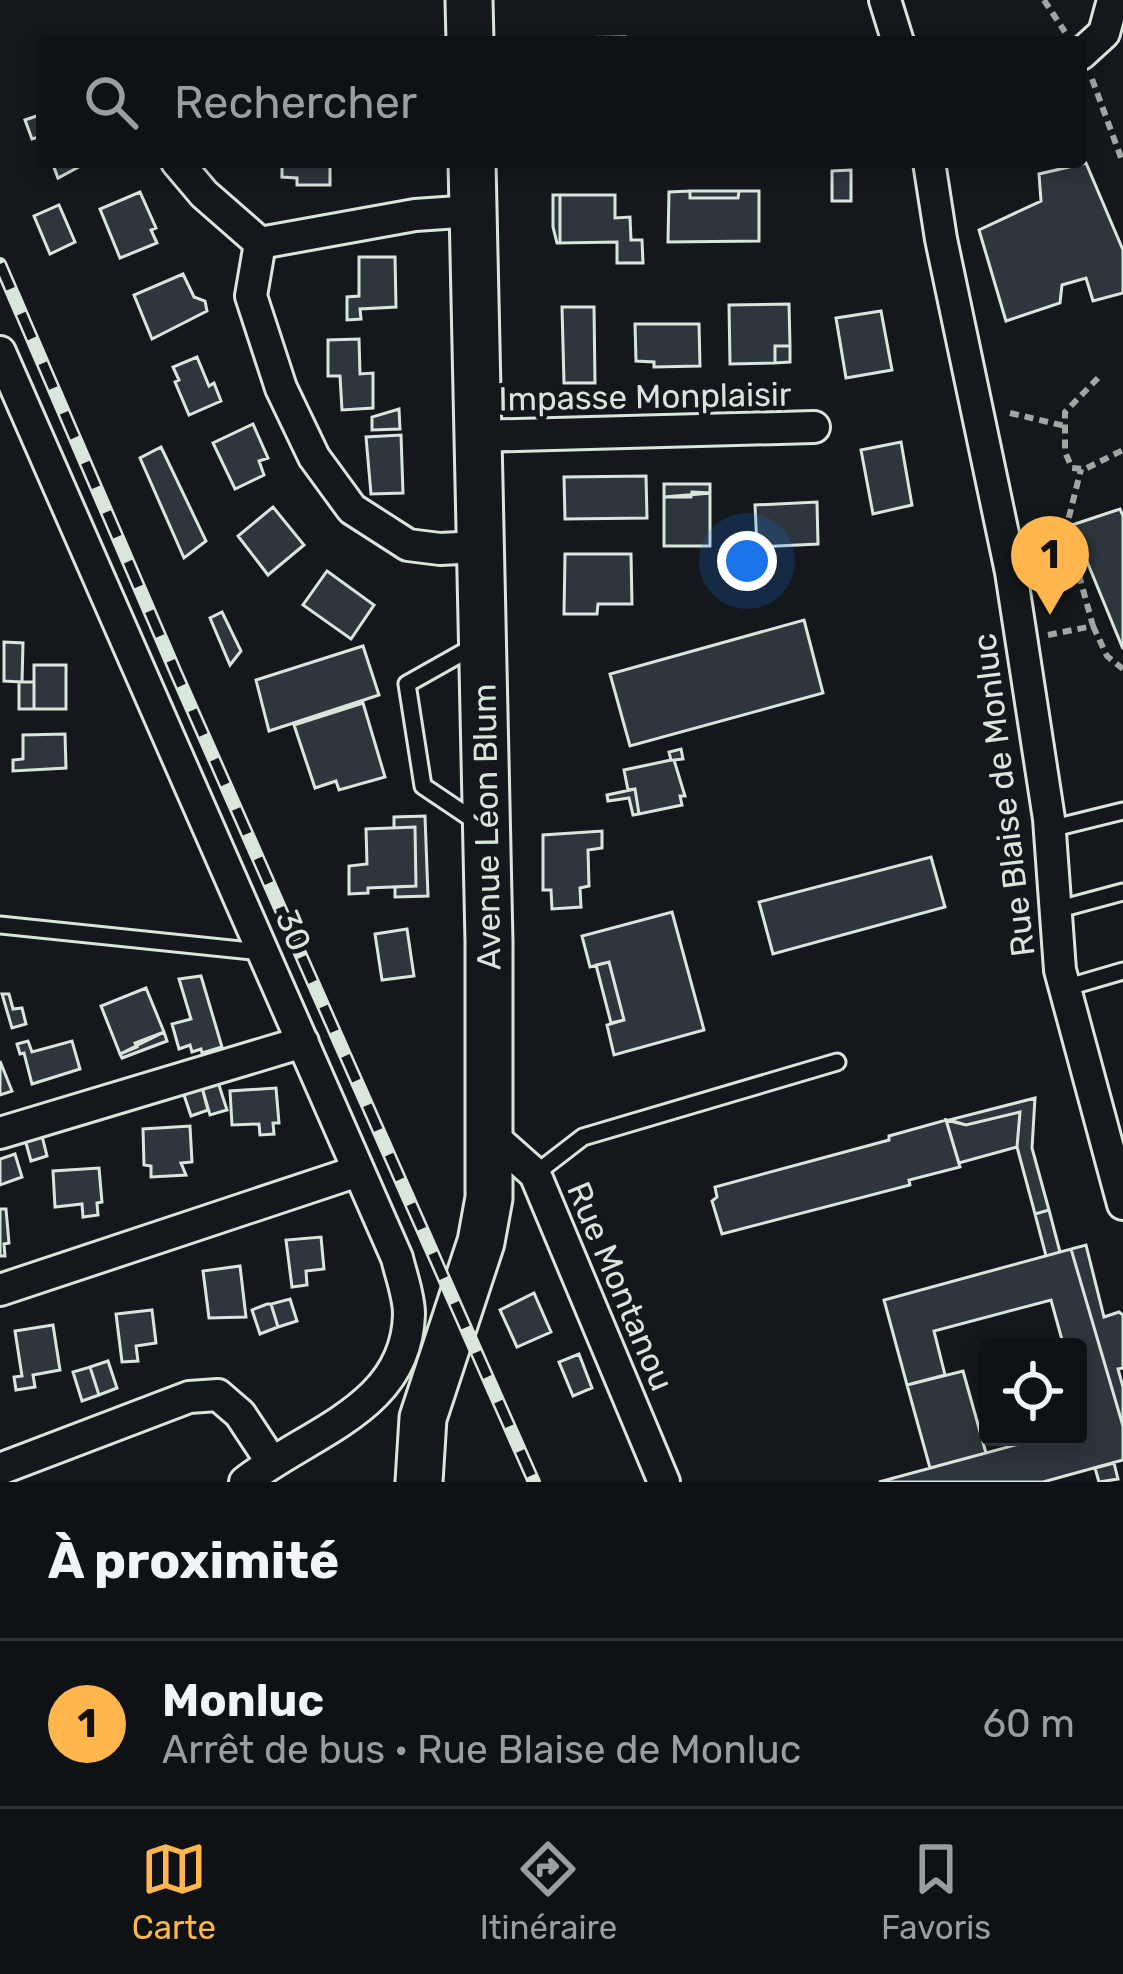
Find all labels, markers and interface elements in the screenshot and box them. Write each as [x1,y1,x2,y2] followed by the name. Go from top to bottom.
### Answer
[36,36,1087,168] search box
[78,69,144,135] icon: search
[174,76,417,129] text: Rechercher
[498,374,792,419] street label: Impasse Monplaisir
[1011,516,1089,615] pin: 1
[717,531,777,591] your location
[964,631,1043,959] street label: Rue Blaise de Monluc
[465,683,508,971] street label: Avenue Léon Blum
[268,904,319,957] street label: 30
[559,1176,682,1396] street label: Rue Montanou
[979,1338,1087,1446] map controls
[979,1338,1087,1446] button: locate
[48,1530,339,1591] text: À proximité
[162,1674,324,1727] text: Monluc
[77,1701,97,1747] text: 1
[982,1701,1075,1747] text: 60 m
[162,1727,801,1773] text: Arrêt de bus · Rue Blaise de Monluc
[132,1836,216,1947] tab: Carte
[480,1836,617,1947] tab: Itinéraire
[881,1836,991,1947] tab: Favoris

